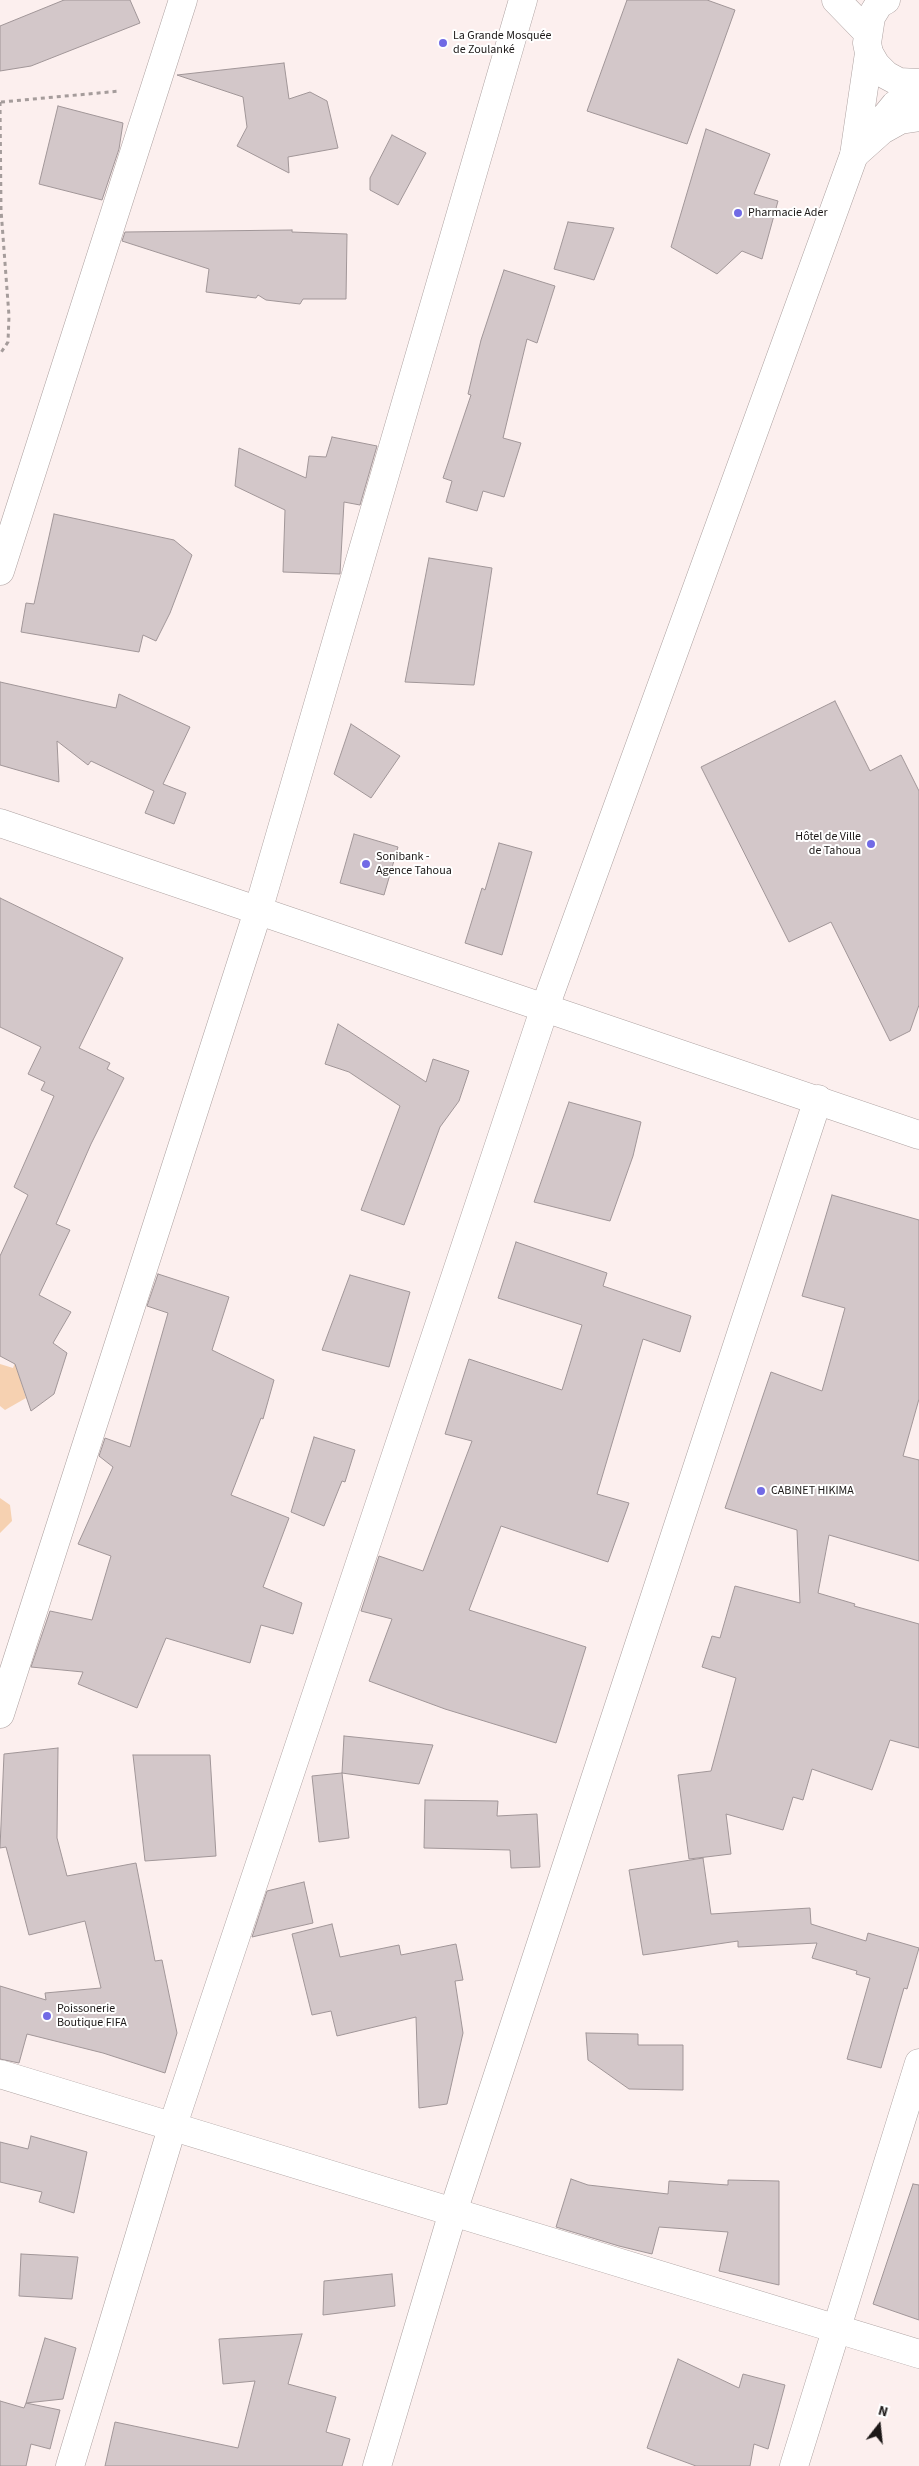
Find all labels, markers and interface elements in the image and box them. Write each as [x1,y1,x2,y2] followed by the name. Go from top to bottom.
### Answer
[453,29,552,57] place label: La Grande Mosquée de Zoulanké
[437,37,449,49] marker: La Grande Mosquée de Zoulanké
[748,206,828,220] place label: Pharmacie Ader
[732,207,744,219] marker: Pharmacie Ader
[795,830,861,858] place label: Hôtel de Ville de Tahoua
[865,838,877,850] marker: Hôtel de Ville de Tahoua
[376,850,452,878] place label: Sonibank - Agence Tahoua
[360,858,372,870] marker: Sonibank - Agence Tahoua
[771,1484,854,1498] place label: CABINET HIKIMA
[755,1485,767,1497] marker: CABINET HIKIMA
[57,2002,127,2030] place label: Poissonerie Boutique FIFA
[41,2010,53,2022] marker: Poissonerie Boutique FIFA
[854,2401,904,2451] north arrow
[876,2401,890,2422] text: N

